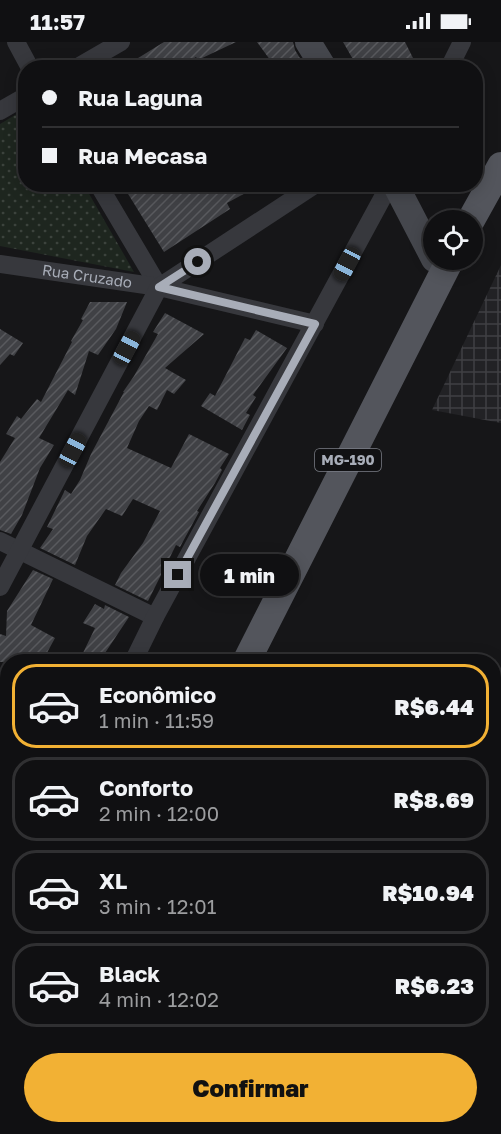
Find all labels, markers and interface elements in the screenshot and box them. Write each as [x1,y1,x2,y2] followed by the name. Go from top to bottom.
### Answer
[30,8,85,35] text: 11:57
[78,84,203,111] text: Rua Laguna
[78,142,207,169] text: Rua Mecasa
[423,210,483,270] map controls
[423,210,483,270] button: locate
[331,244,363,284] car
[184,248,211,275] route start
[41,260,133,291] street label: Rua Cruzado
[111,328,143,368] car
[57,430,89,470] car
[315,449,381,471] road number: MG-190
[199,554,298,596] callout: 1 min
[164,561,191,588] route end
[224,563,275,587] text: 1 min
[27,679,81,733] icon: car
[99,681,216,708] text: Econômico
[394,693,474,720] text: R$6.44
[99,708,214,732] text: 1 min · 11:59
[27,772,81,826] icon: car
[99,774,193,801] text: Conforto
[394,786,474,813] text: R$8.69
[99,801,219,825] text: 2 min · 12:00
[27,865,81,919] icon: car
[99,867,127,894] text: XL
[382,879,474,906] text: R$10.94
[99,894,216,918] text: 3 min · 12:01
[27,958,81,1012] icon: car
[99,960,160,987] text: Black
[395,972,474,999] text: R$6.23
[99,987,219,1011] text: 4 min · 12:02
[24,1053,477,1122] button: Confirmar

